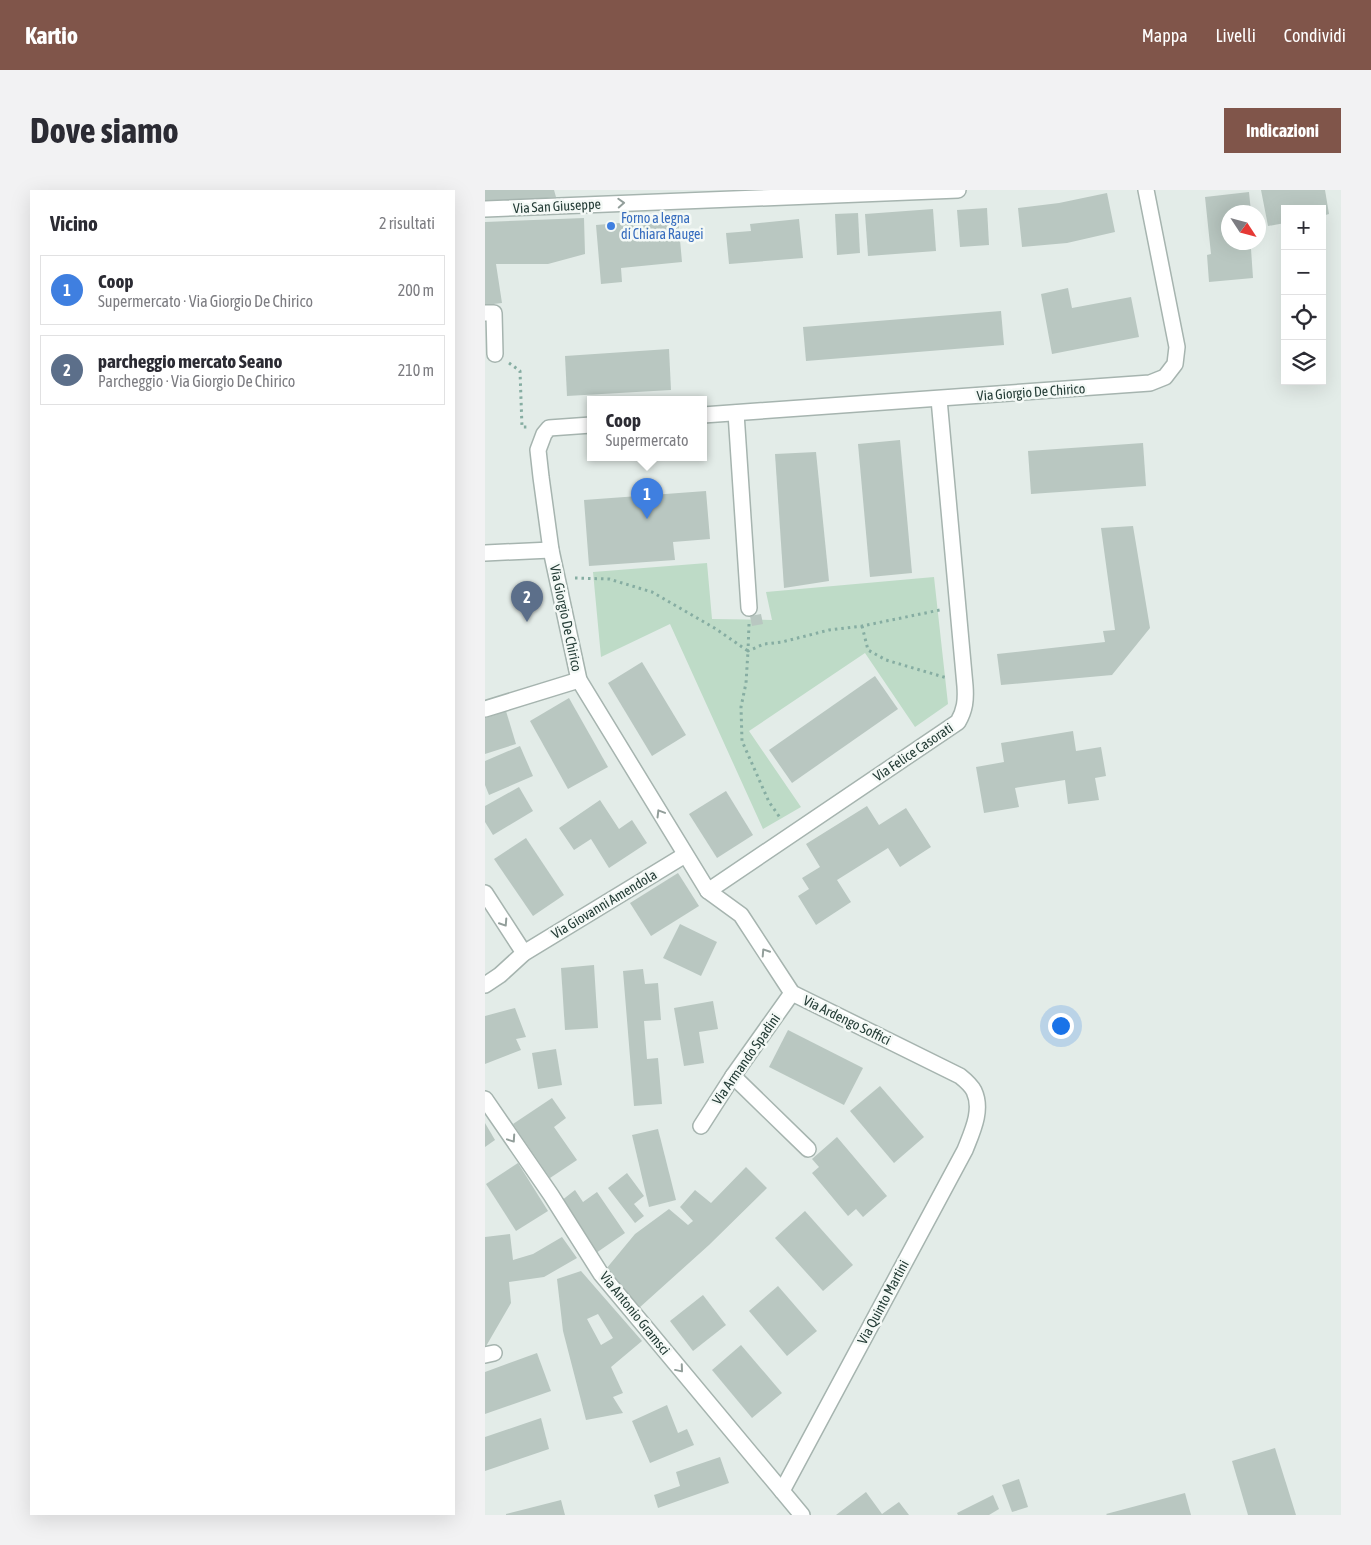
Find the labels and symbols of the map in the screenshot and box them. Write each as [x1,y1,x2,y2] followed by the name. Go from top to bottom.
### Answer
[513,196,601,216] street label: Via San Giuseppe
[617,198,625,209] one-way arrow
[1221,205,1266,250] north arrow
[621,210,703,242] place label: Forno a legna di Chiara Raugei
[605,220,617,232] marker: Forno a legna di Chiara Raugei
[976,380,1086,404] street label: Via Giorgio De Chirico
[631,478,663,519] pin: 1
[547,563,585,673] street label: Via Giorgio De Chirico
[511,581,543,622] pin: 2
[870,719,956,785] street label: Via Felice Casorati
[656,809,666,818] one-way arrow
[548,866,660,942] street label: Via Giovanni Amendola
[498,918,508,927] one-way arrow
[762,948,771,958] one-way arrow
[801,992,893,1048] street label: Via Ardengo Soffici
[709,1011,783,1107] street label: Via Armando Spadini
[1048,1013,1074,1039] your location
[506,1133,515,1143] one-way arrow
[854,1257,912,1347] street label: Via Quinto Martini
[597,1268,673,1358] street label: Via Antonio Gramsci
[675,1363,684,1372] one-way arrow

